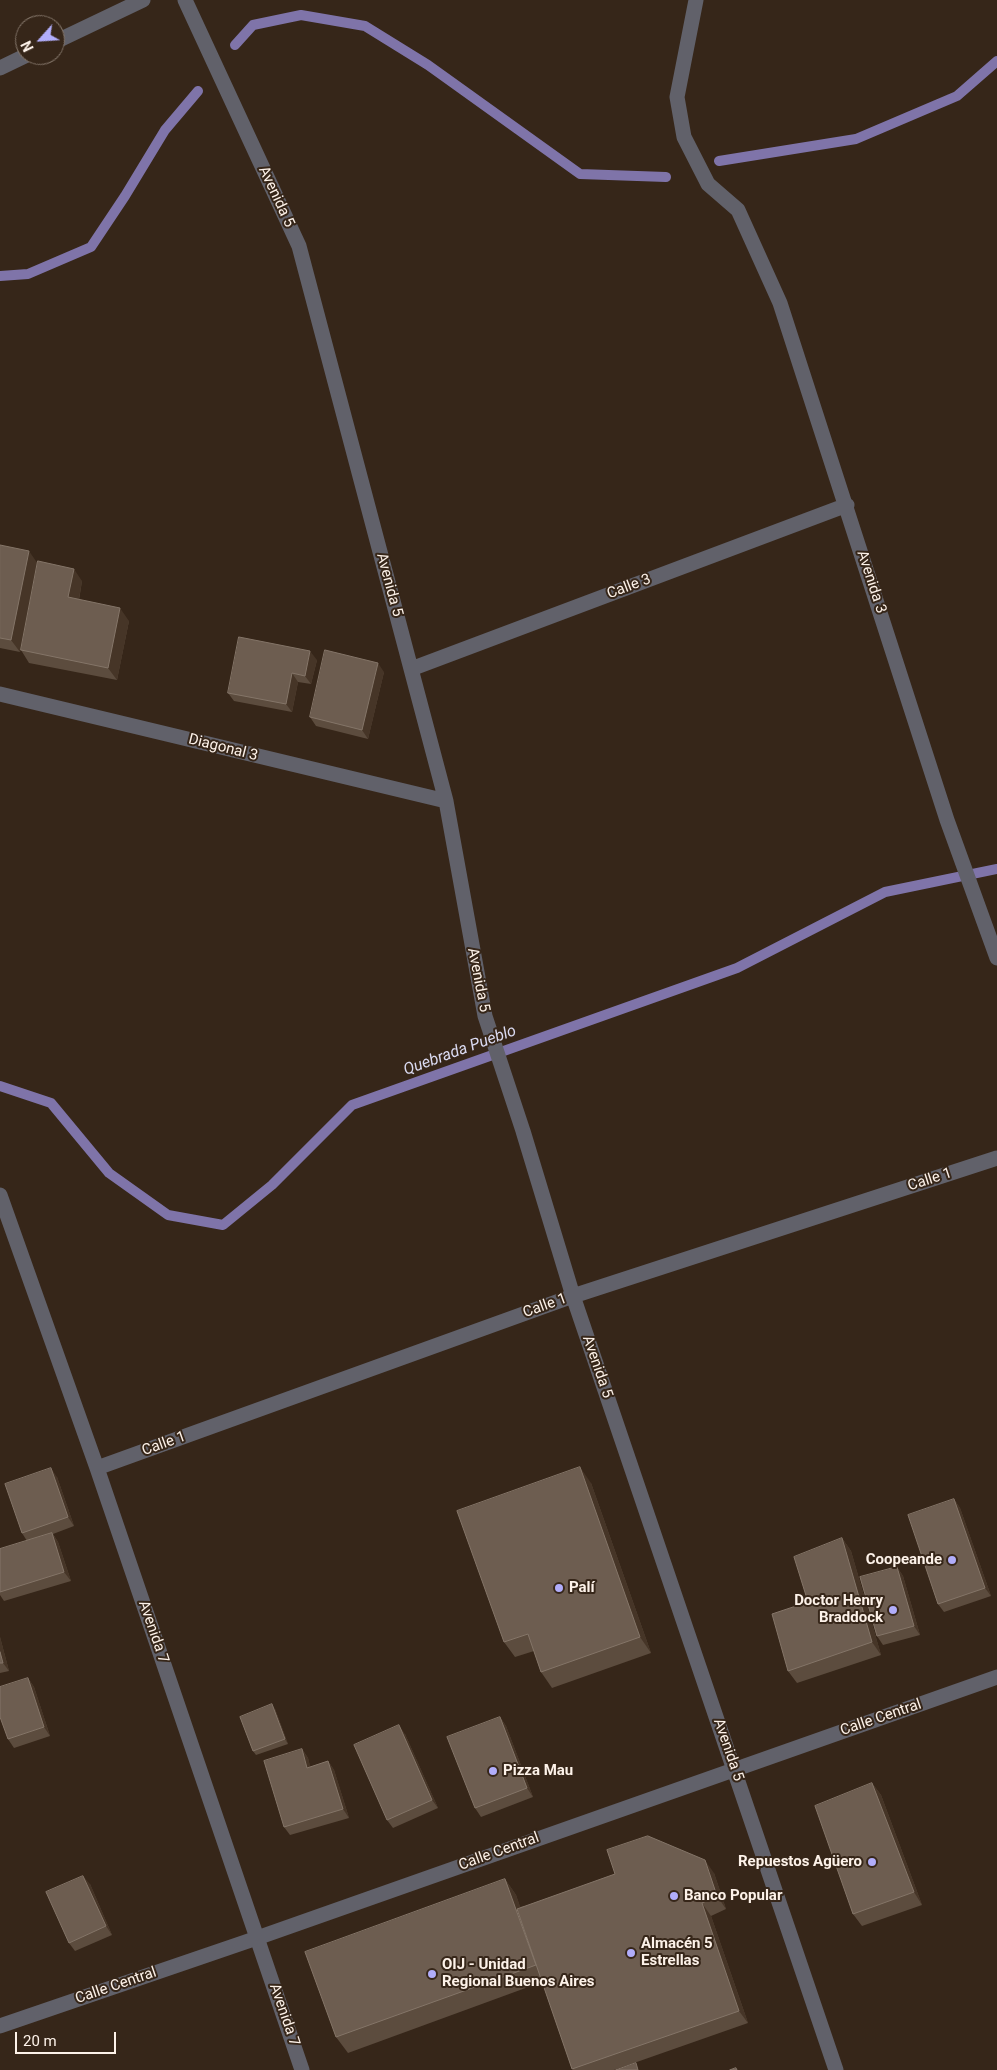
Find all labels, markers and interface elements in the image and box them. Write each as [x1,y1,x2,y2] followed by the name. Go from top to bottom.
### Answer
[15,15,65,65] north arrow
[18,38,37,54] text: N
[254,164,298,230] street label: Avenida 5
[852,548,890,616] street label: Avenida 3
[372,551,406,619] street label: Avenida 5
[605,570,653,604] street label: Calle 3
[186,731,260,765] street label: Diagonal 3
[463,946,493,1014] street label: Avenida 5
[401,1022,519,1080] water label: Quebrada Pueblo
[906,1164,954,1196] street label: Calle 1
[521,1290,569,1322] street label: Calle 1
[578,1333,616,1401] street label: Avenida 5
[140,1428,188,1460] street label: Calle 1
[866,1551,942,1569] place label: Coopeande
[946,1554,958,1566] marker: Coopeande
[569,1579,595,1597] place label: Palí
[553,1582,565,1594] marker: Palí
[794,1592,883,1627] place label: Doctor Henry Braddock
[134,1598,172,1666] street label: Avenida 7
[887,1604,899,1616] marker: Doctor Henry Braddock
[838,1696,924,1740] street label: Calle Central
[709,1716,747,1784] street label: Avenida 5
[503,1762,573,1780] place label: Pizza Mau
[487,1765,499,1777] marker: Pizza Mau
[456,1829,542,1875] street label: Calle Central
[738,1853,862,1871] place label: Repuestos Agüero
[866,1856,878,1868] marker: Repuestos Agüero
[684,1887,782,1905] place label: Banco Popular
[668,1890,680,1902] marker: Banco Popular
[641,1935,713,1970] place label: Almacén 5 Estrellas
[625,1947,637,1959] marker: Almacén 5 Estrellas
[442,1956,594,1991] place label: OIJ - Unidad Regional Buenos Aires
[73,1964,159,2008] street label: Calle Central
[426,1968,438,1980] marker: OIJ - Unidad Regional Buenos Aires
[265,1981,303,2049] street label: Avenida 7
[18,2022,119,2054] scale bar
[23,2032,57,2050] text: 20 m

